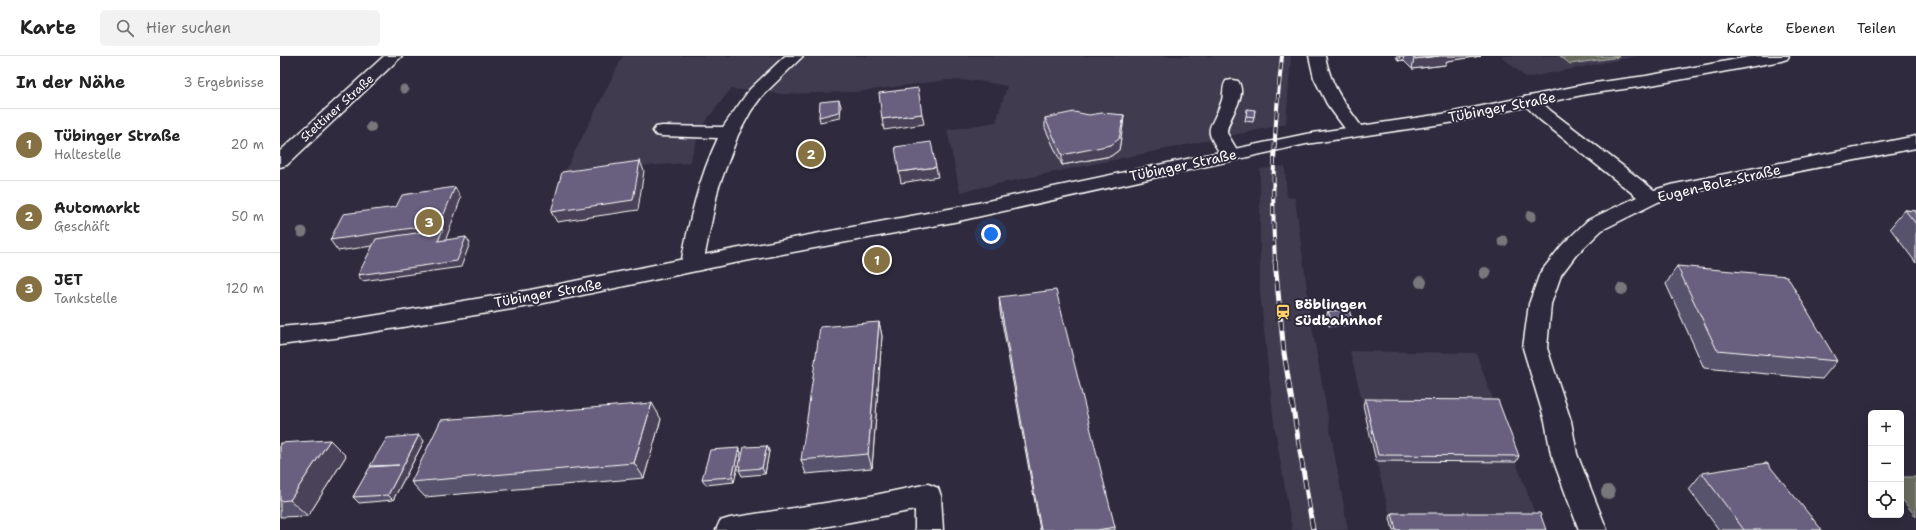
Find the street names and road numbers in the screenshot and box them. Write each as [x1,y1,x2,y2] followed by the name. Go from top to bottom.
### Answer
[297,71,377,145] street label: Stettiner Straße
[1447,88,1557,126] street label: Tübinger Straße
[1128,145,1238,185] street label: Tübinger Straße
[1656,160,1782,206] street label: Eugen-Bolz-Straße
[493,275,603,311] street label: Tübinger Straße

